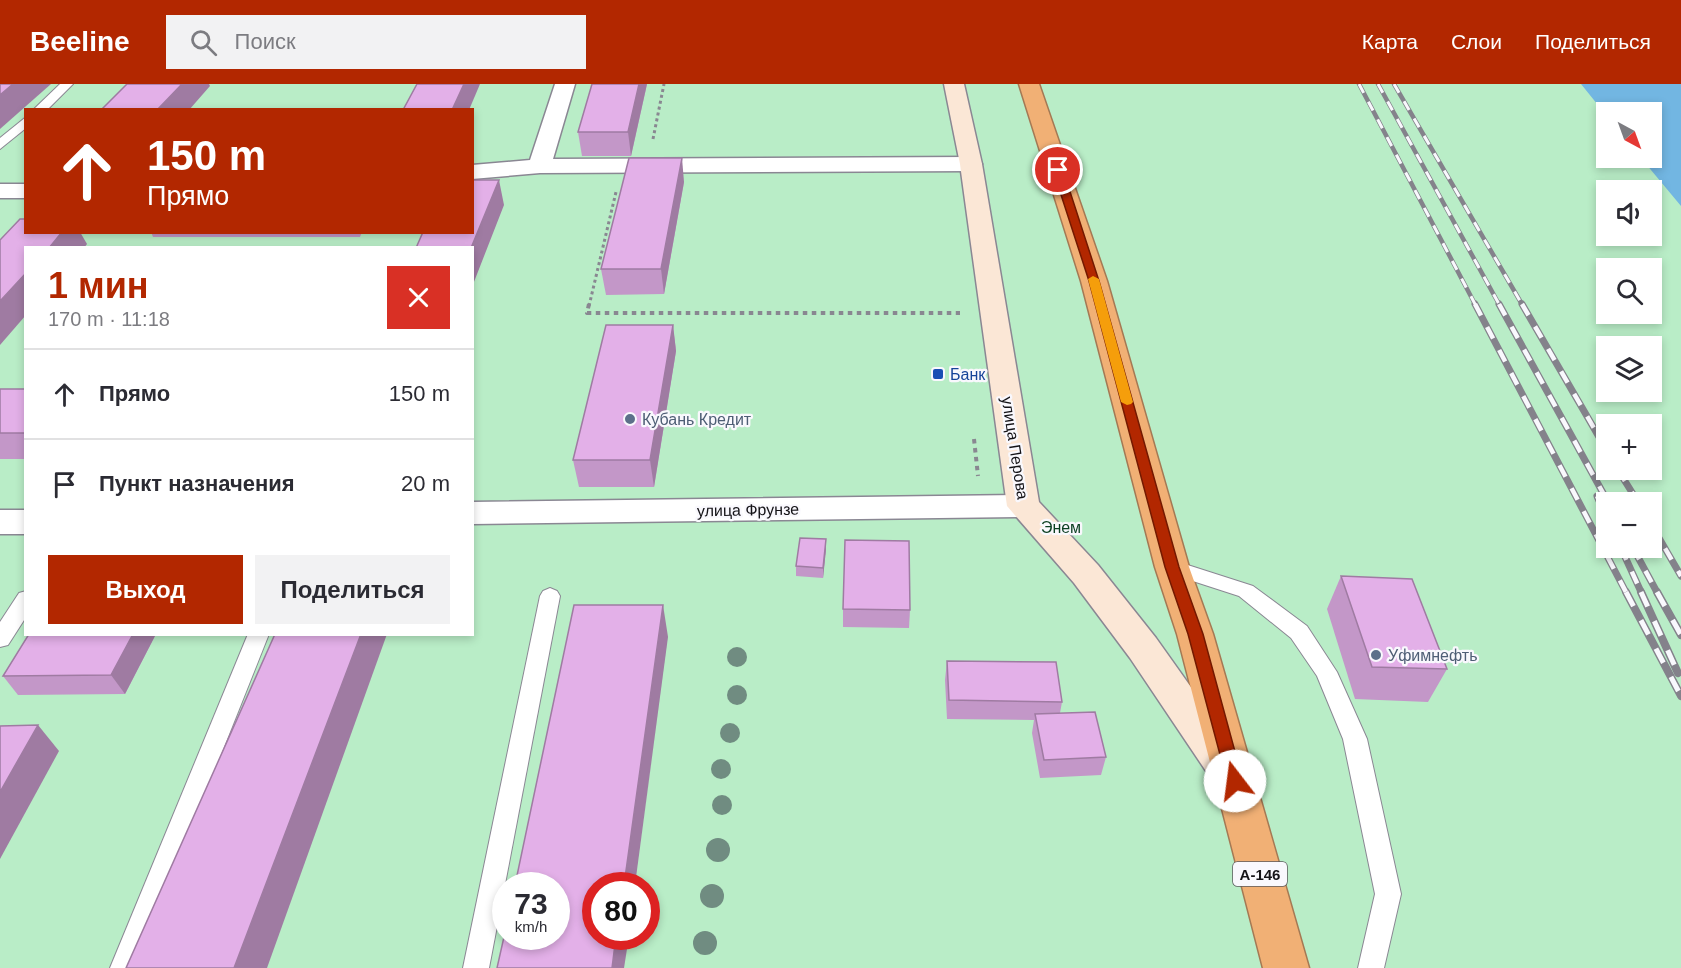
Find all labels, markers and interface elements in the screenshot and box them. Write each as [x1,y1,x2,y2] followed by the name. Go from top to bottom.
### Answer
[166,15,586,69] search box
[30,26,130,57] text: Beeline
[187,26,220,59] icon: search
[235,29,296,54] text: Поиск
[1362,30,1418,53] text: Карта
[1451,30,1502,53] text: Слои
[1535,30,1651,53] text: Поделиться
[1596,102,1662,168] north arrow
[1596,102,1662,558] map controls
[48,132,126,210] icon: ahead
[147,132,266,179] text: 150 m
[1032,144,1083,195] pin
[1041,153,1074,186] icon: arrive
[1596,180,1662,246] button: sound
[147,181,229,211] text: Прямо
[1596,258,1662,324] button: search
[48,265,149,306] text: 1 мин
[387,266,450,329] button: close
[48,308,170,330] text: 170 m · 11:18
[1596,336,1662,402] button: layers
[950,366,986,383] place label: Банк
[931,367,945,381] marker: Банк
[48,378,81,411] icon: ahead
[99,381,170,406] text: Прямо
[389,381,450,406] text: 150 m
[998,395,1032,501] street label: улица Перова
[642,411,752,428] place label: Кубань Кредит
[623,412,637,426] marker: Кубань Кредит
[1596,414,1662,480] button: +
[48,468,81,501] icon: arrive
[99,471,295,496] text: Пункт назначения
[401,471,450,496] text: 20 m
[1596,492,1662,558] button: −
[697,501,799,519] street label: улица Фрунзе
[1041,519,1081,536] park label: Энем
[48,555,243,624] button: Выход
[255,555,450,624] button: Поделиться
[1388,647,1477,664] place label: Уфимнефть
[1369,648,1383,662] marker: Уфимнефть
[1203,749,1267,813] position arrow
[1233,862,1287,886] road number: А-146
[582,872,660,950] speed limit sign: 80
[514,887,548,920] text: 73
[515,918,547,935] text: km/h

